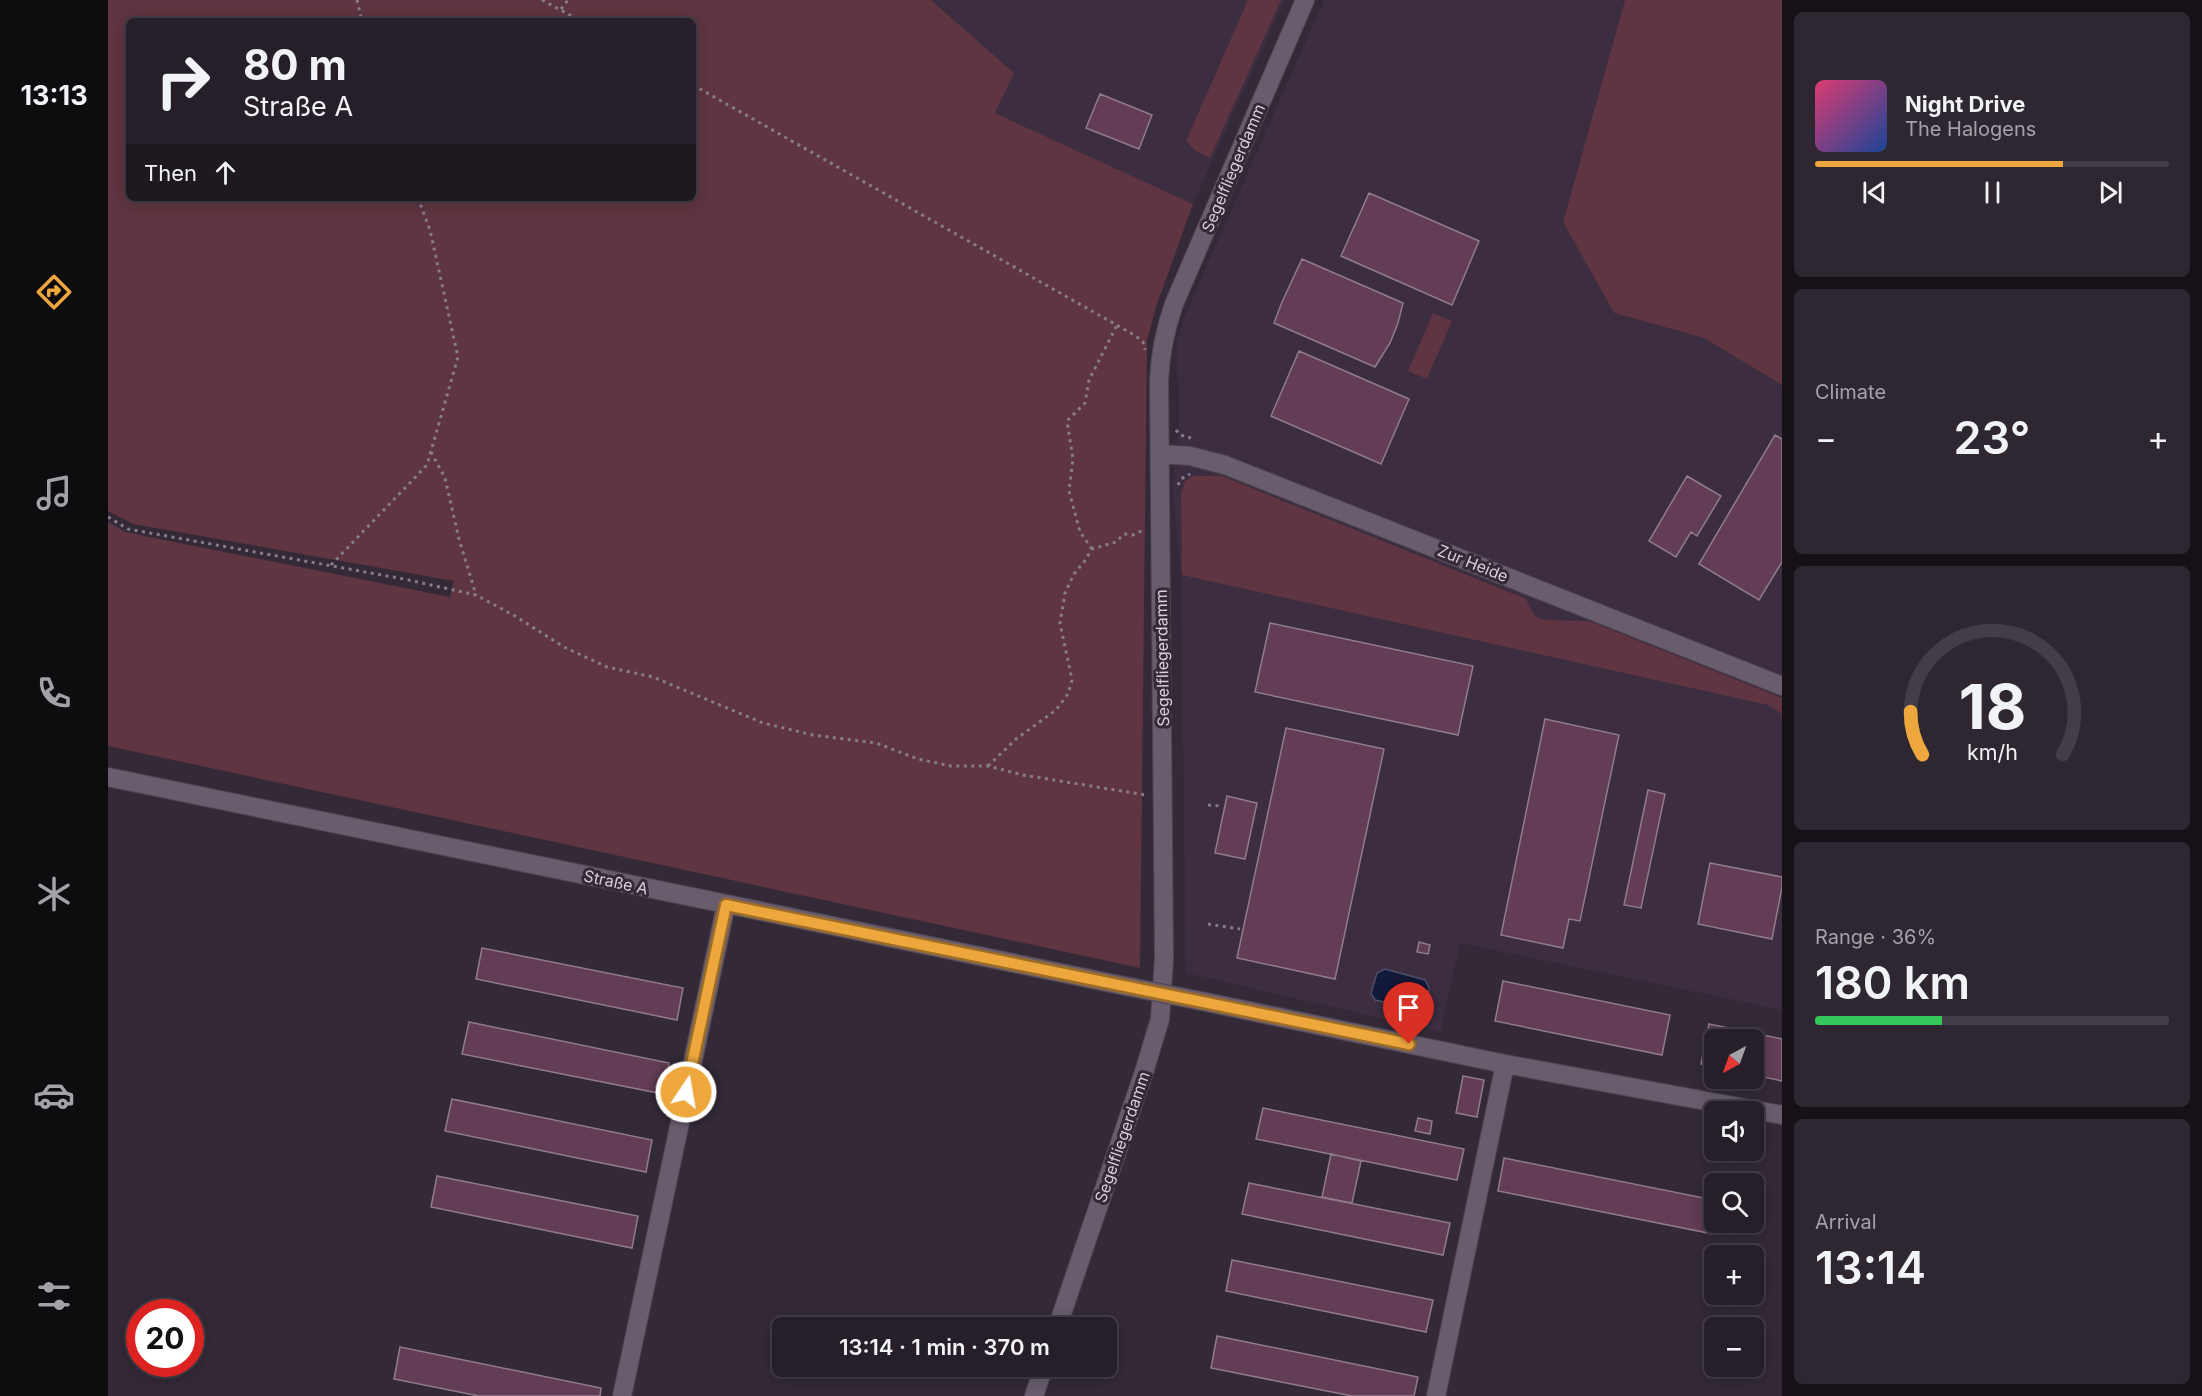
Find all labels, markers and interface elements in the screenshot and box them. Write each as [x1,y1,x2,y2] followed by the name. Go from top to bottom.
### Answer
[243,39,347,90] text: 80 m
[144,42,222,120] icon: right
[20,79,88,112] text: 13:13
[243,90,353,123] text: Straße A
[1905,91,2025,117] text: Night Drive
[1197,101,1269,235] street label: Segelfliegerdamm
[1905,117,2036,141] text: The Halogens
[209,156,242,189] icon: ahead
[144,160,197,186] text: Then
[1858,176,1891,209] icon: previous
[1976,176,2009,209] icon: pause
[2094,176,2127,209] icon: next
[33,271,75,313] icon: directions
[1815,380,1886,404] text: Climate
[1954,410,2030,465] text: 23°
[1815,418,1837,458] text: −
[2147,418,2169,458] text: +
[33,472,75,514] icon: music
[1435,540,1511,586] street label: Zur Heide
[1151,589,1173,727] street label: Segelfliegerdamm
[1958,669,2026,744] text: 18
[33,672,75,714] icon: phone
[1967,739,2017,765] text: km/h
[582,865,650,899] street label: Straße A
[33,873,75,915] icon: climate
[1815,925,1936,949] text: Range · 36%
[1815,955,1970,1010] text: 180 km
[1383,982,1434,1044] pin
[1392,991,1425,1024] icon: arrive
[1704,1029,1764,1089] north arrow
[1704,1029,1764,1377] map controls
[654,1060,718,1124] position arrow
[1090,1069,1154,1205] street label: Segelfliegerdamm
[33,1074,75,1116] icon: car
[1704,1101,1764,1161] button: sound
[1704,1173,1764,1233] button: search
[1815,1210,1877,1234] text: Arrival
[1815,1240,1926,1295] text: 13:14
[1704,1245,1764,1305] button: +
[33,1275,75,1317] icon: filters
[126,1299,204,1377] speed limit sign: 20
[1704,1317,1764,1377] button: −
[839,1334,1050,1360] text: 13:14 · 1 min · 370 m

